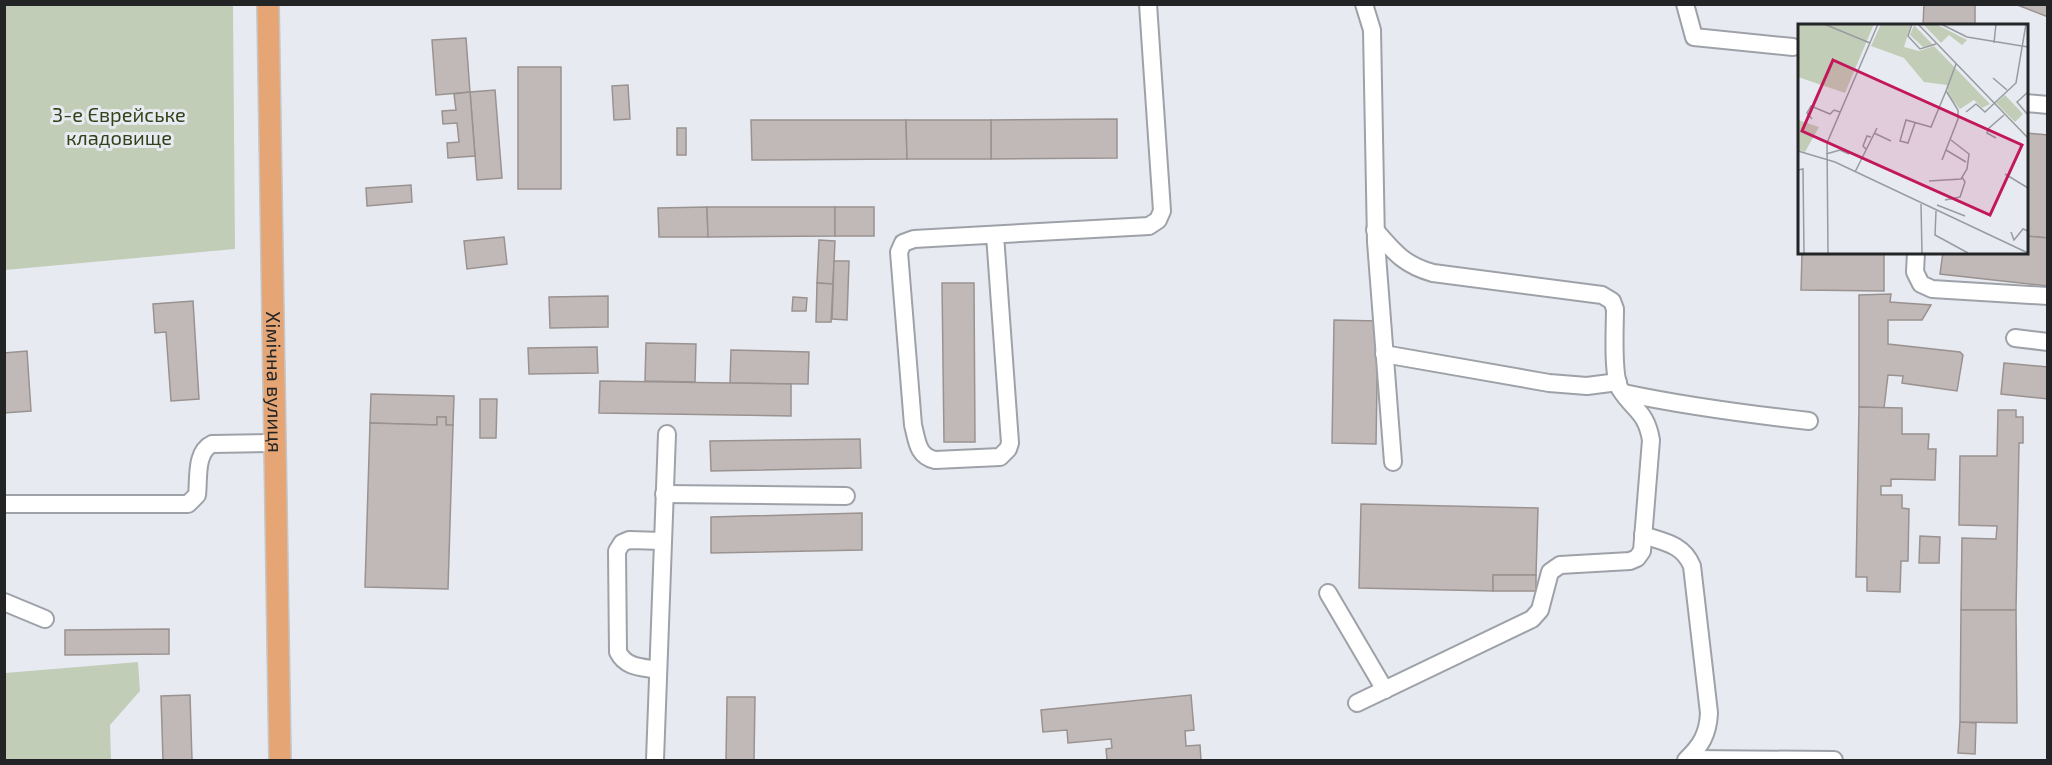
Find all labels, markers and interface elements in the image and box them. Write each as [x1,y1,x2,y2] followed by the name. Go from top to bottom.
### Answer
[1798,24,2028,254] inset map
[52,102,186,149] park label: 3-е Єврейське кладовище
[262,311,288,453] street label: Хімічна вулиця

